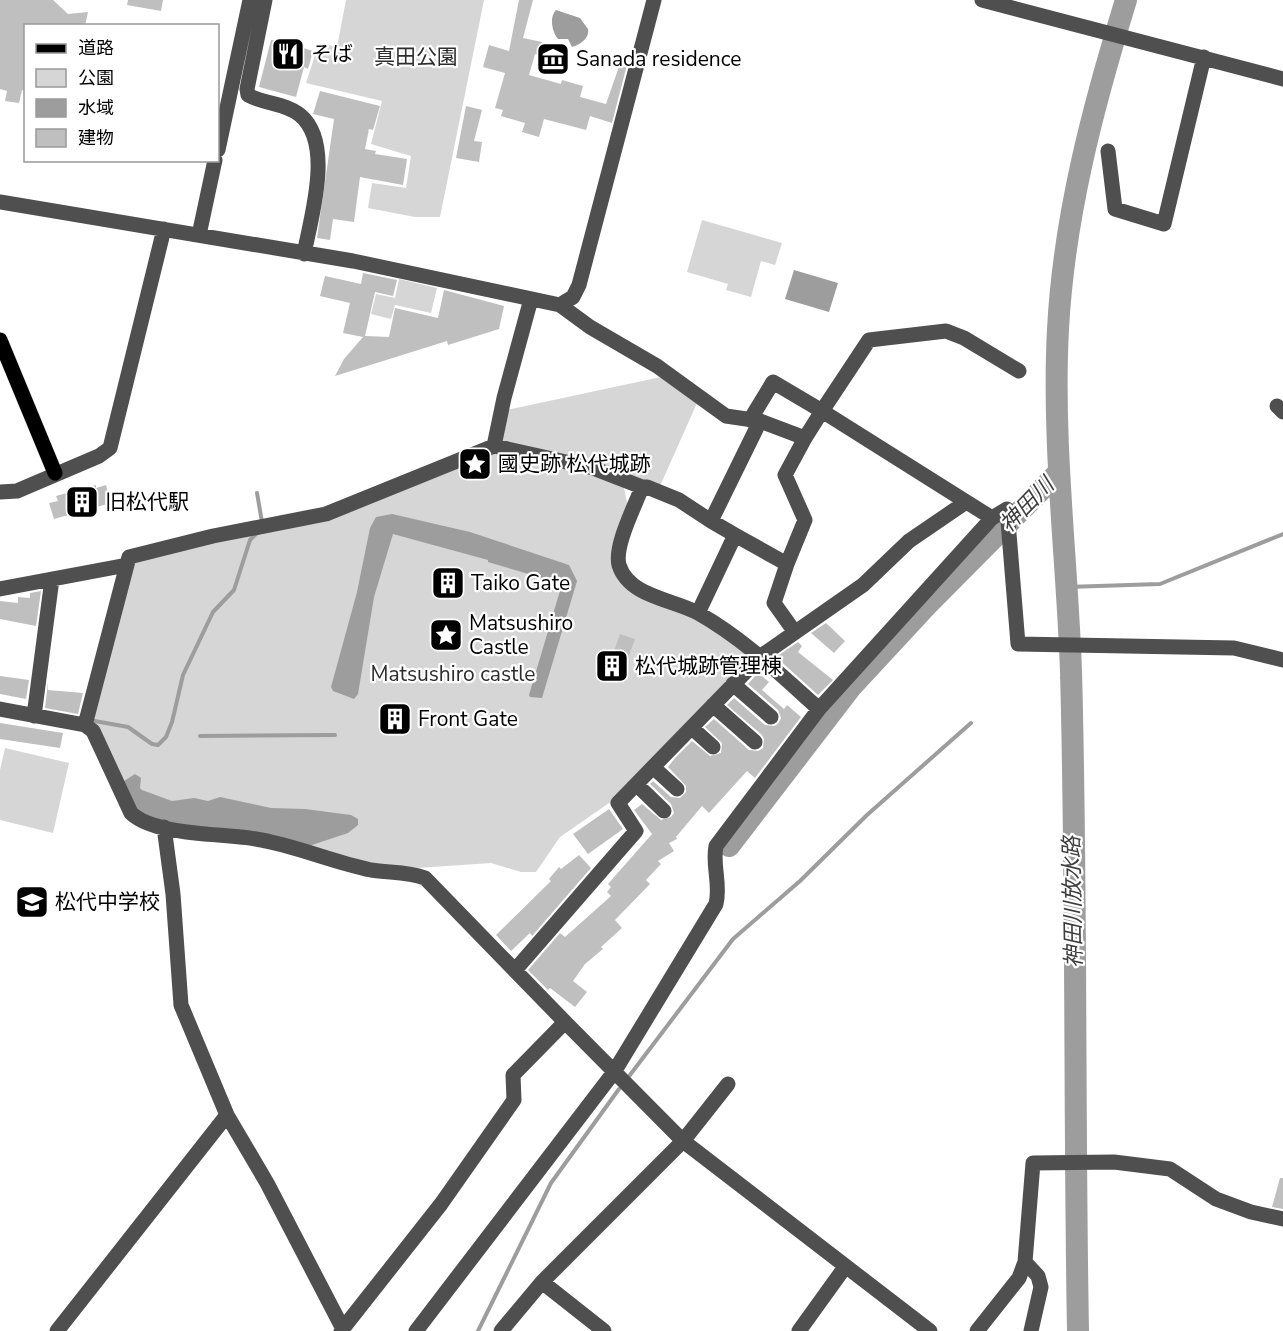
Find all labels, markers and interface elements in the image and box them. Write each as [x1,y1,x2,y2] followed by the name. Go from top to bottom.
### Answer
[24,24,219,162] legend
[78,36,114,60] text: 道路
[270,36,306,72] restaurant icon: そば
[311,40,353,68] place label: そば
[535,41,571,77] museum icon: Sanada residence
[374,43,458,71] park label: 真田公園
[576,45,741,73] place label: Sanada residence
[78,66,114,90] text: 公園
[78,96,114,120] text: 水域
[78,126,114,150] text: 建物
[457,446,493,482] place icon: 國史跡 松代城跡
[498,450,650,478] place label: 國史跡 松代城跡
[993,469,1062,539] water label: 神田川
[64,484,100,520] building icon: 旧松代駅
[105,488,189,516] place label: 旧松代駅
[430,565,466,601] building icon: Taiko Gate
[471,569,570,597] place label: Taiko Gate
[469,609,573,661] place label: Matsushiro Castle
[428,617,464,653] place icon: Matsushiro Castle
[594,648,630,684] building icon: 松代城跡管理棟
[635,652,782,680] place label: 松代城跡管理棟
[370,660,536,688] park label: Matsushiro castle
[377,701,413,737] building icon: Front Gate
[418,705,518,733] place label: Front Gate
[1057,834,1089,968] water label: 神田川放水路
[14,884,50,920] school or university icon: 松代中学校
[55,888,160,916] place label: 松代中学校

